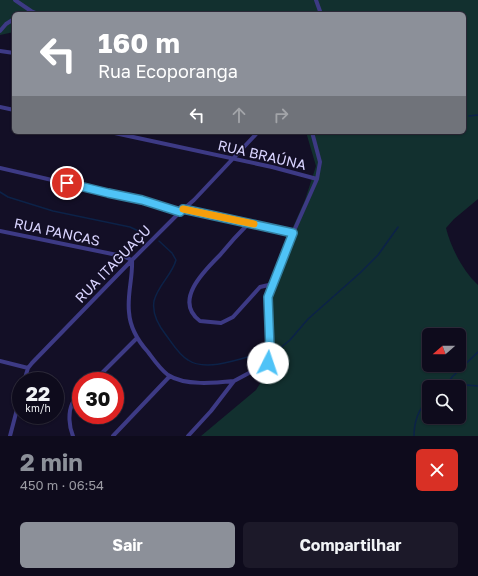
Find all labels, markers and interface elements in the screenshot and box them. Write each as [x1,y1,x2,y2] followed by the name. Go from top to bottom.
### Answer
[98,26,180,59] text: 160 m
[32,28,84,80] icon: left
[98,60,238,82] text: Rua Ecoporanga
[186,104,208,126] icon: left
[228,104,250,126] icon: ahead
[270,104,292,126] icon: right
[216,136,309,173] street label: RUA BRAÚNA
[50,166,84,200] pin
[56,172,78,194] icon: arrive
[13,214,102,249] street label: RUA PANCAS
[71,221,154,306] street label: RUA ITAGUAÇU
[422,328,466,372] north arrow
[422,328,466,424] map controls
[247,342,289,384] position arrow
[72,372,124,424] speed limit sign: 30
[422,380,466,424] button: search
[26,381,50,405] text: 22
[25,402,51,414] text: km/h
[20,447,83,476] text: 2 min
[416,449,458,491] button: close
[20,477,104,493] text: 450 m · 06:54
[20,522,235,568] button: Sair
[243,522,458,568] button: Compartilhar

